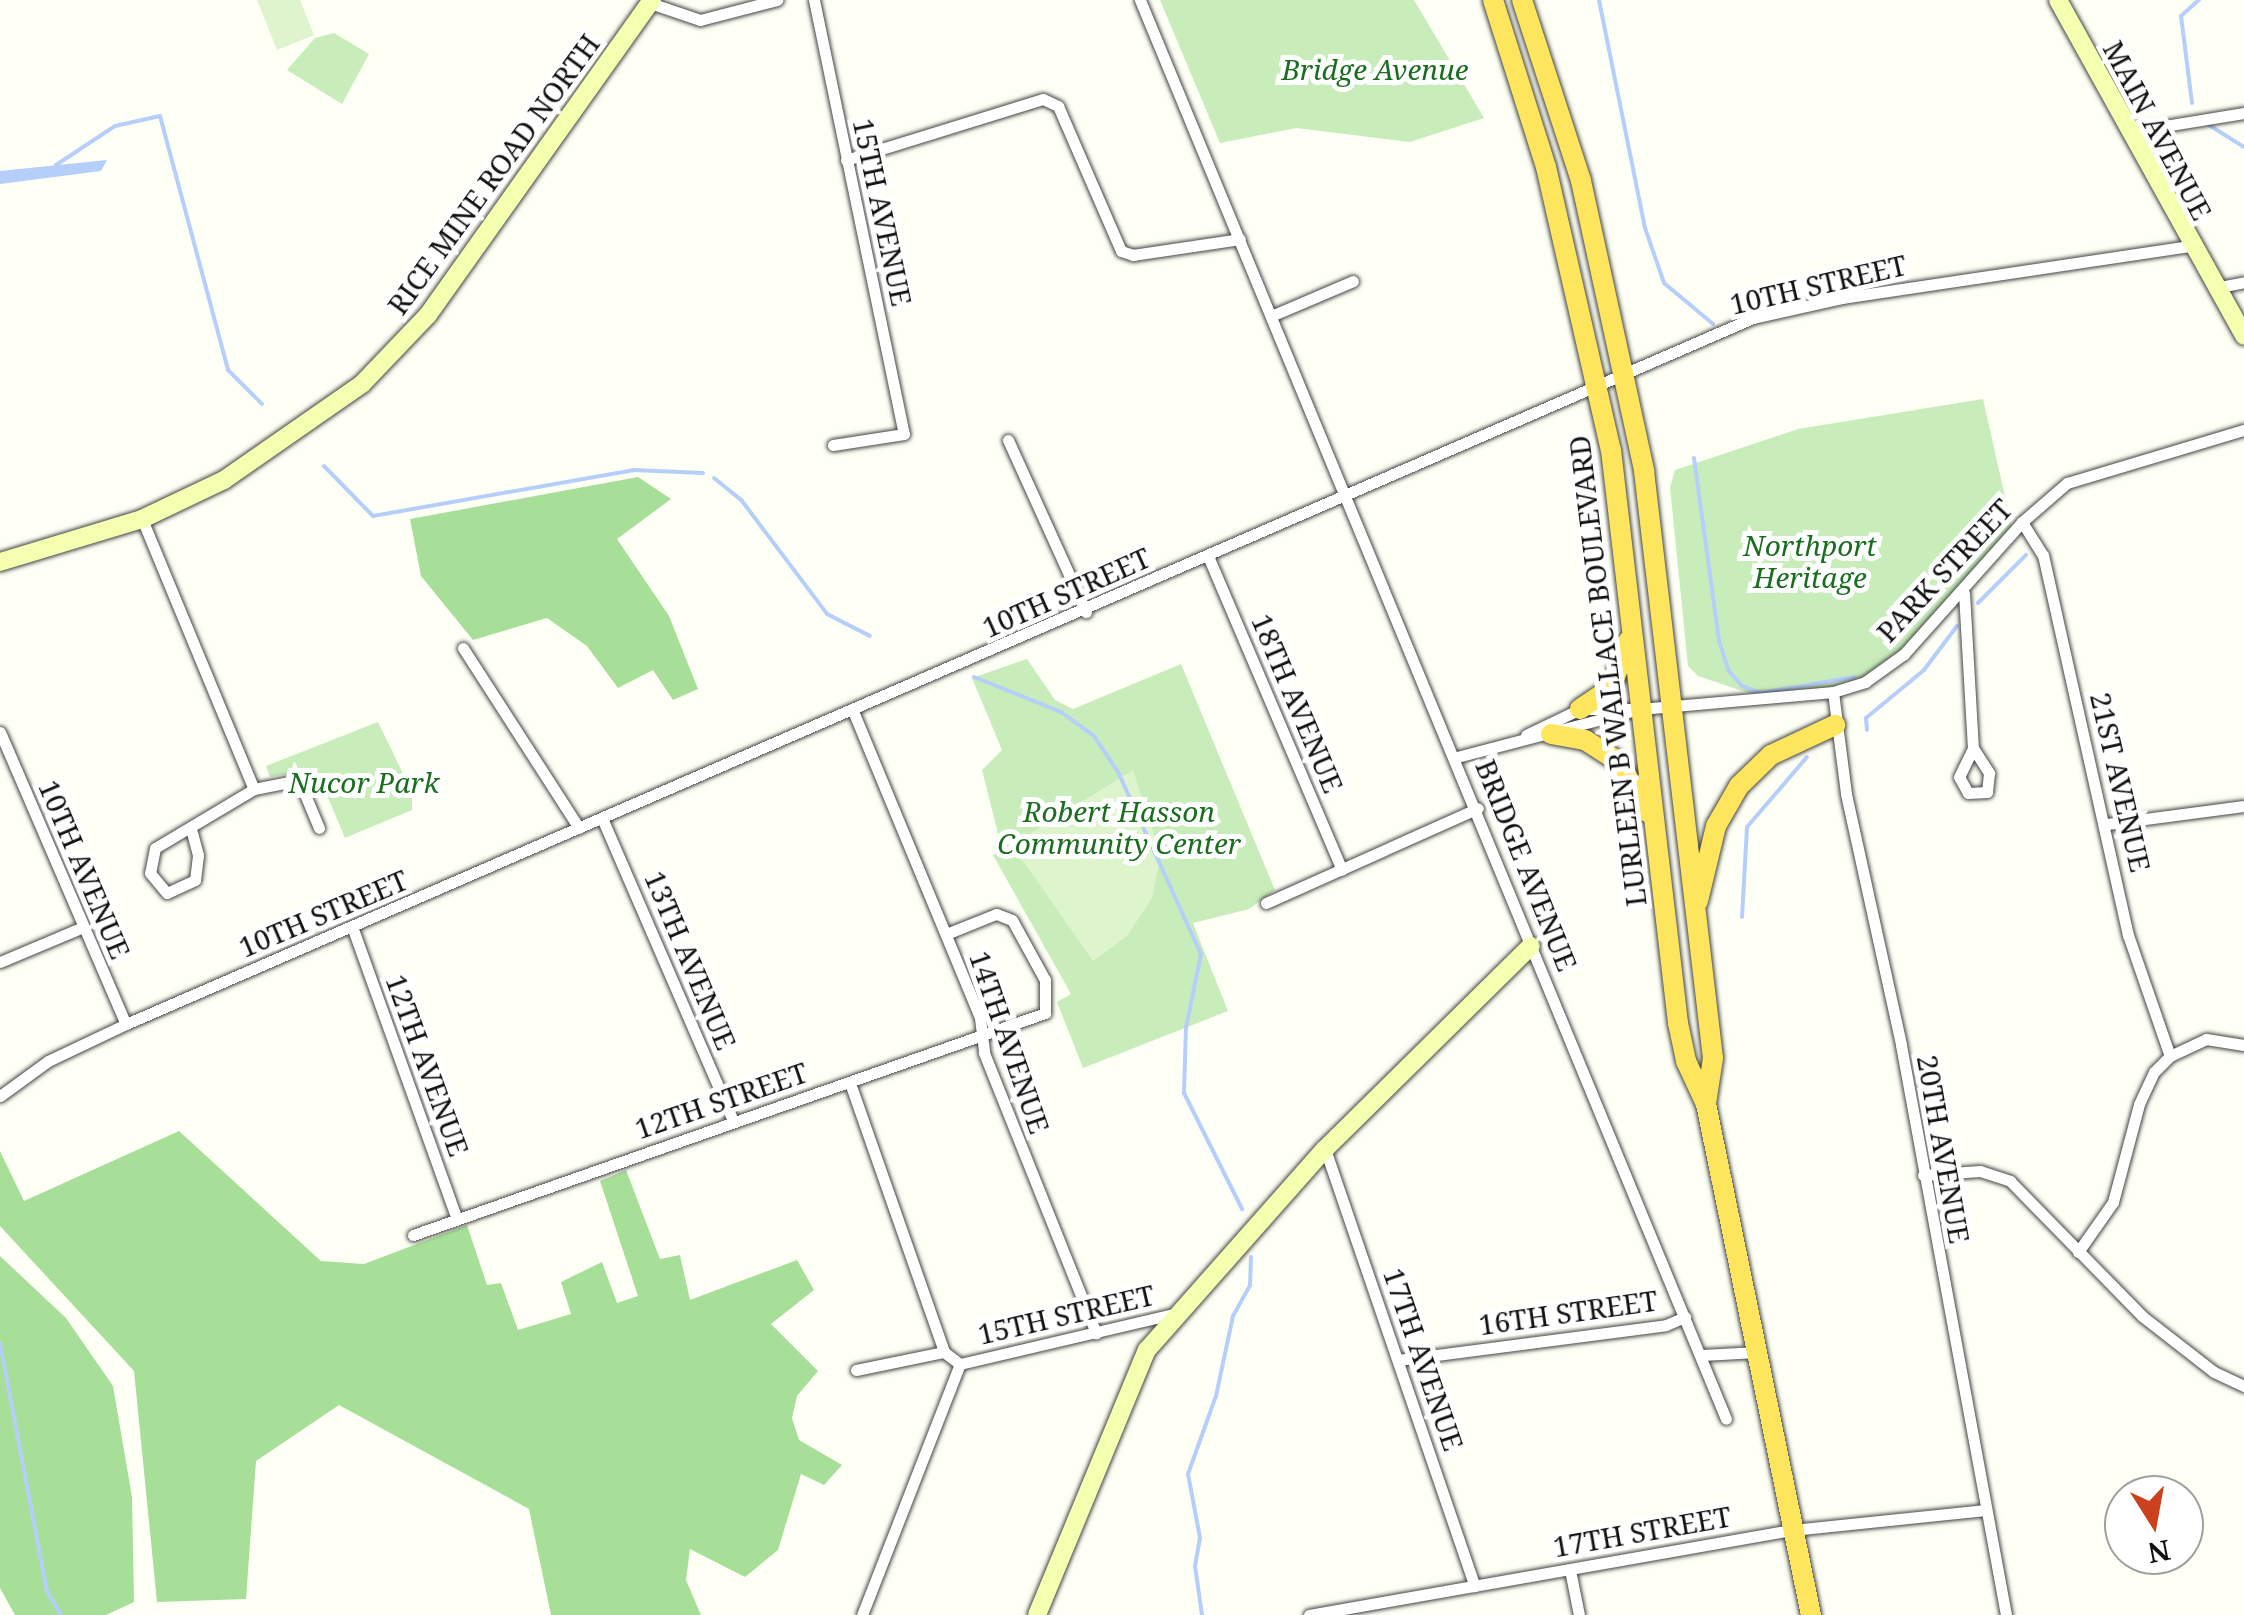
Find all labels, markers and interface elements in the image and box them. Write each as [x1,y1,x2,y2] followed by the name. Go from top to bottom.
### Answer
[380,27,606,321] street label: RICE MINE ROAD NORTH
[2097,35,2219,225] street label: MAIN AVENUE
[1281,52,1469,86] park label: Bridge Avenue
[847,115,919,309] street label: 15TH AVENUE
[1726,247,1910,321] street label: 10TH STREET
[1561,434,1653,908] street label: LURLEEN B WALLACE BOULEVARD
[1869,492,2019,648] street label: PARK STREET
[1743,528,1877,594] park label: Northport Heritage
[977,540,1155,644] street label: 10TH STREET
[1245,609,1351,797] street label: 18TH AVENUE
[2084,689,2158,875] street label: 21ST AVENUE
[1469,755,1585,975] street label: BRIDGE AVENUE
[289,765,439,799] park label: Nucor Park
[32,775,138,963] street label: 10TH AVENUE
[997,794,1241,860] park label: Robert Hasson Community Center
[233,862,413,964] street label: 10TH STREET
[638,866,744,1054] street label: 13TH AVENUE
[963,946,1057,1138] street label: 14TH AVENUE
[380,970,476,1160] street label: 12TH AVENUE
[1911,1052,1977,1246] street label: 20TH AVENUE
[630,1055,812,1145] street label: 12TH STREET
[1377,1263,1471,1455] street label: 17TH AVENUE
[974,1277,1158,1351] street label: 15TH STREET
[1476,1283,1660,1341] street label: 16TH STREET
[2104,1475,2204,1575] north arrow
[1550,1499,1734,1563] street label: 17TH STREET
[2145,1532,2174,1573] text: N

